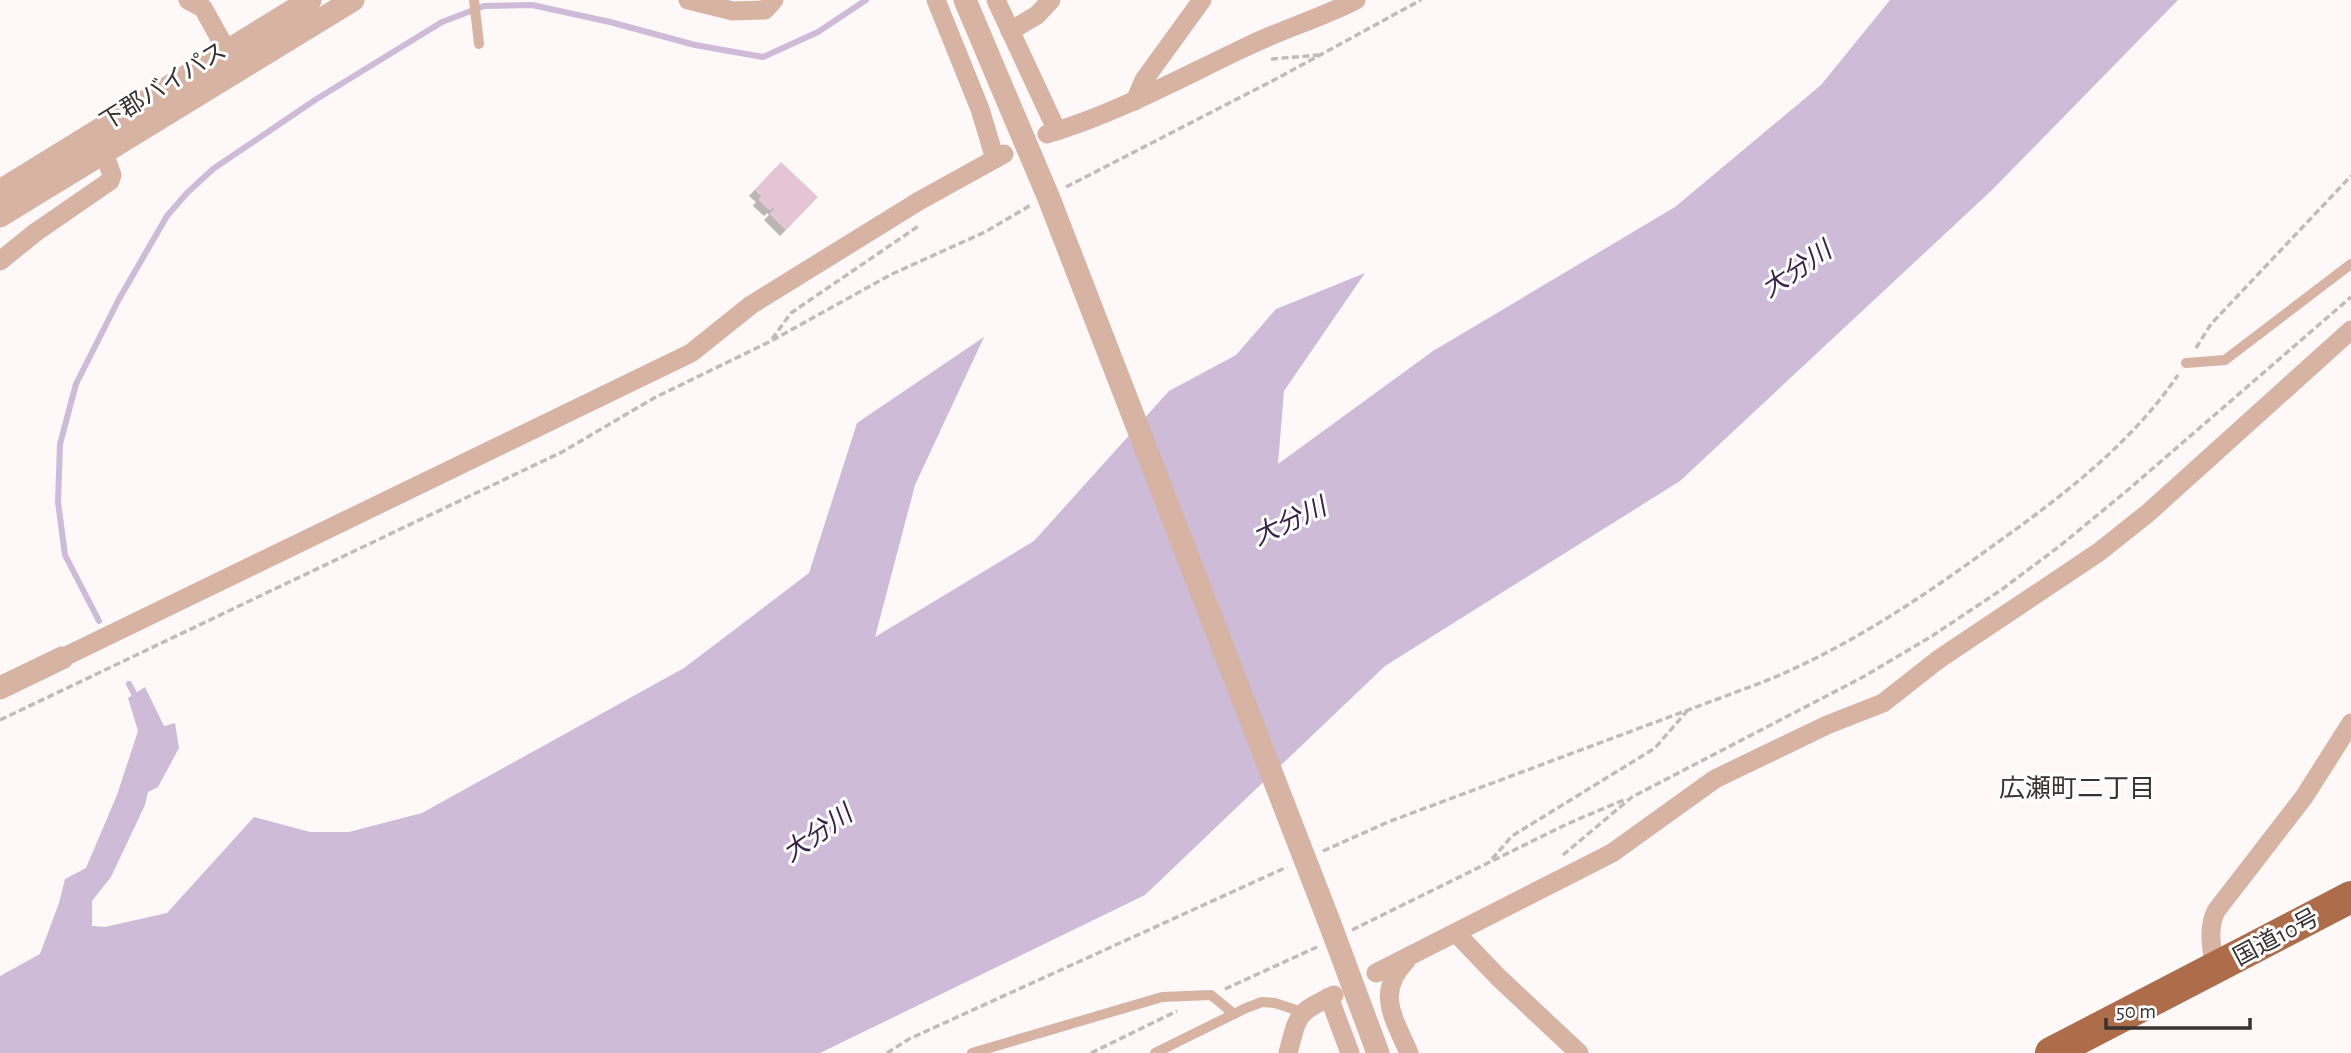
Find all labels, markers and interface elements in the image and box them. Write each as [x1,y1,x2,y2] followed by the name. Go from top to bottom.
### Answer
[96,38,231,135] street label: 下郡バイパス
[1756,235,1839,302] water label: 大分川
[1248,491,1333,550] water label: 大分川
[1999,775,2155,802] district label: 広瀬町二丁目
[778,798,859,867] water label: 大分川
[2229,904,2323,970] street label: 国道10号
[2106,986,2250,1030] scale bar
[2116,1001,2156,1022] text: 50 m

